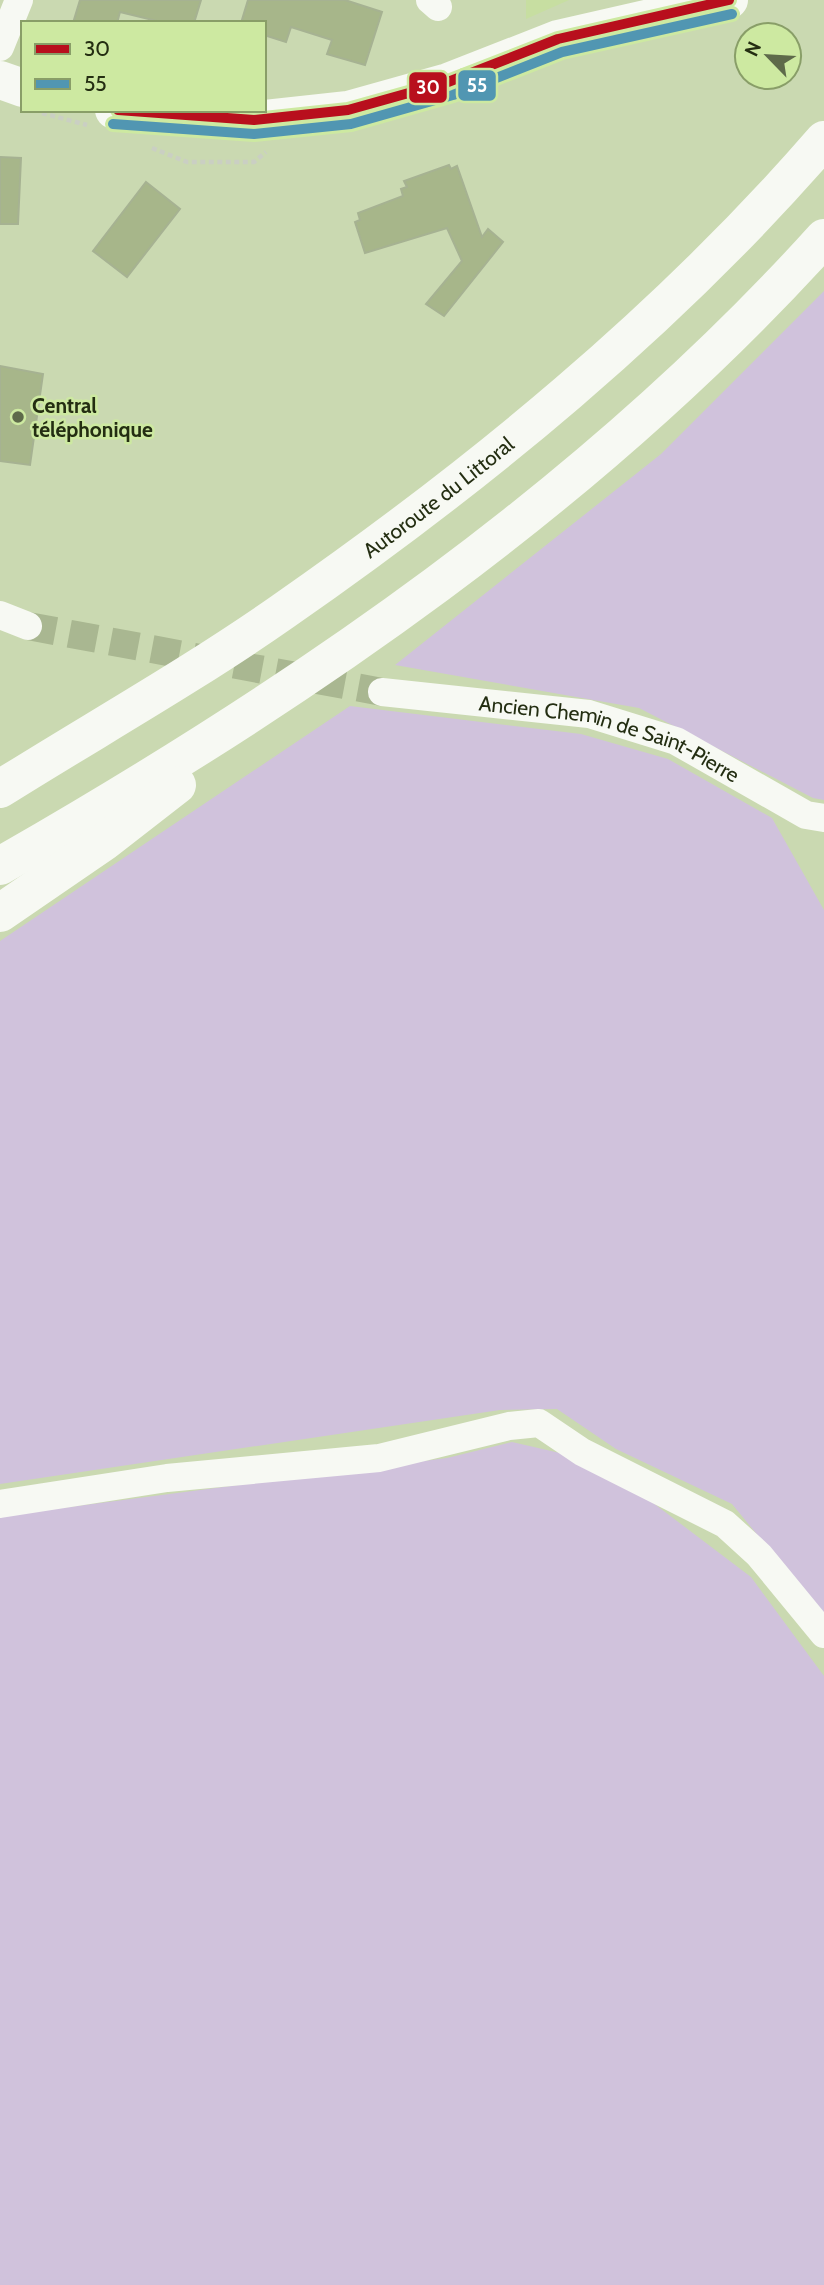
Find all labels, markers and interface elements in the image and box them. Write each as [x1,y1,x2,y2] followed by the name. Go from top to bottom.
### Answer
[21,21,266,112] legend
[733,21,803,91] north arrow
[84,36,110,61] text: 30
[740,38,766,60] text: N
[457,69,497,102] line badge: 55
[84,71,107,96] text: 55
[408,71,448,104] line badge: 30
[467,74,487,97] text: 55
[416,76,440,99] text: 30
[32,393,153,442] place label: Central téléphonique
[10,409,26,425] marker: Central téléphonique
[358,431,518,563] street label: Autoroute du Littoral
[478,690,744,787] street label: Ancien Chemin de Saint-Pierre

